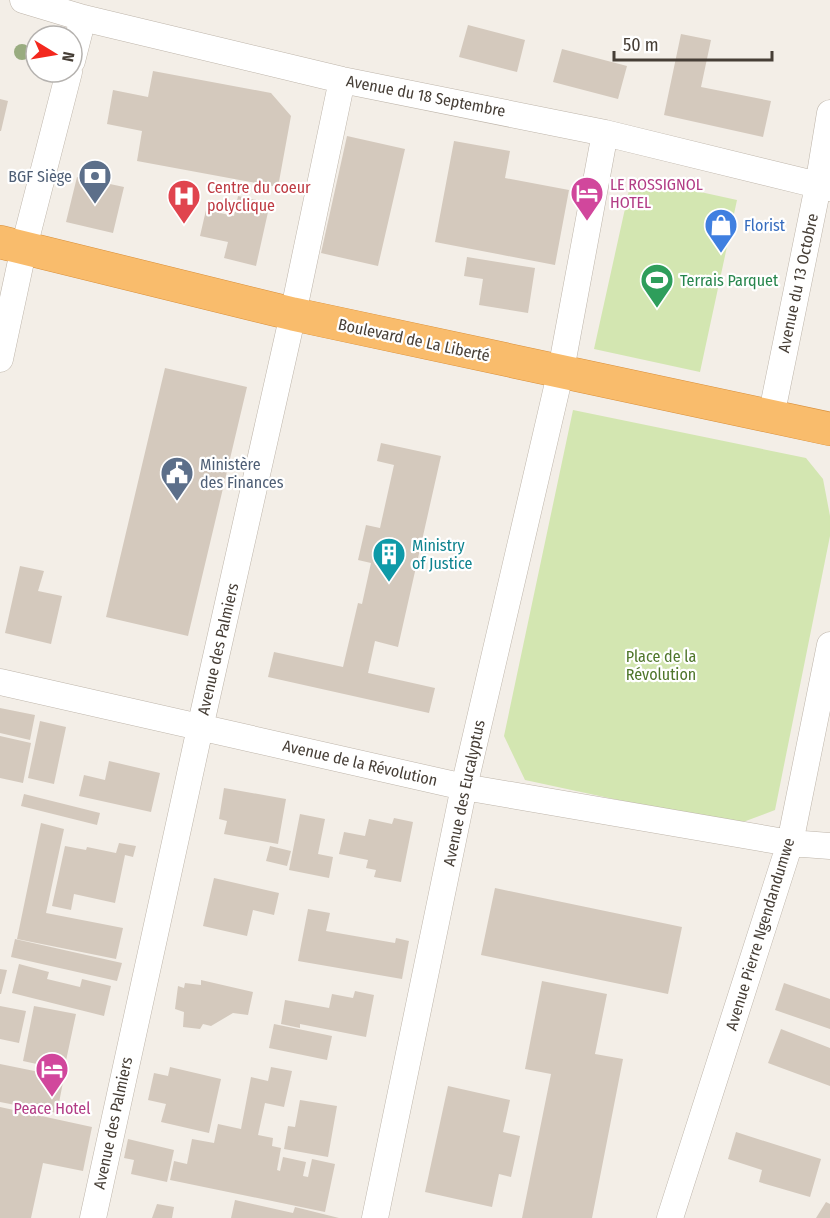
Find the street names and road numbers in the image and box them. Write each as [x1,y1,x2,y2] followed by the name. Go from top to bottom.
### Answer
[345,71,507,121] street label: Avenue du 18 Septembre
[774,212,822,354] street label: Avenue du 13 Octobre
[336,315,492,365] street label: Boulevard de La Liberté
[194,581,242,717] street label: Avenue des Palmiers
[439,718,489,868] street label: Avenue des Eucalyptus
[281,736,439,790] street label: Avenue de la Révolution
[722,835,798,1033] street label: Avenue Pierre Ngendandumwe
[90,1055,136,1191] street label: Avenue des Palmiers

